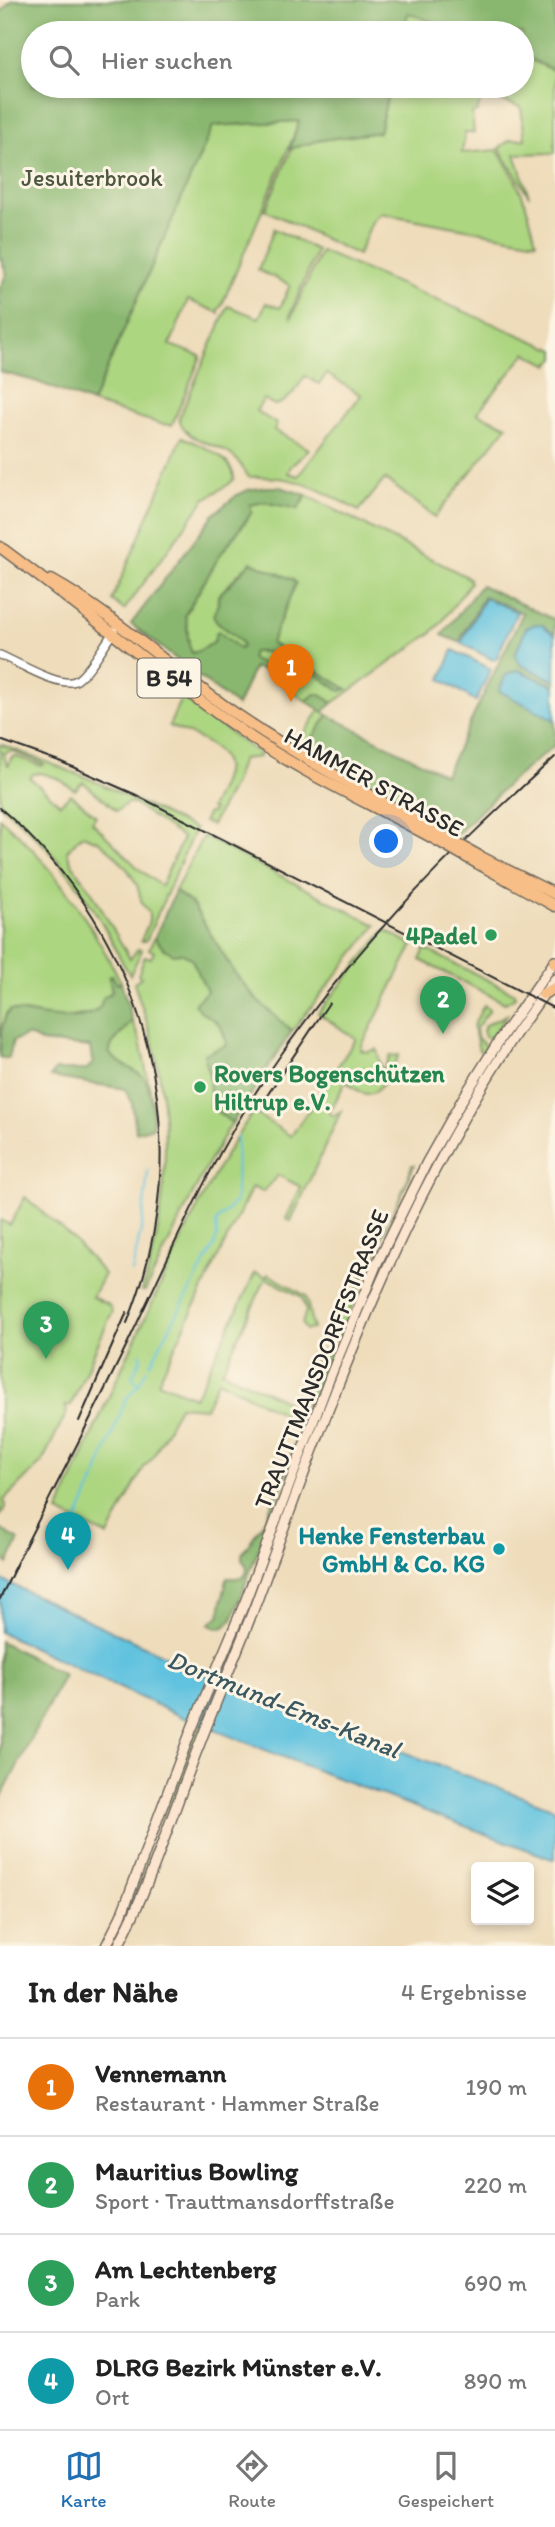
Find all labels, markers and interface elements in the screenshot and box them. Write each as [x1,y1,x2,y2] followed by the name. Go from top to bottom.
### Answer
[21,21,534,98] search box
[45,41,83,79] icon: search
[101,44,233,76] text: Hier suchen
[21,163,163,192] park label: Jesuiterbrook
[268,644,314,702] pin: 1
[138,658,200,698] road number: B 54
[279,721,469,843] street label: HAMMER STRASSE
[369,824,403,858] your location
[406,921,477,950] place label: 4Padel
[483,927,499,943] marker: 4Padel
[420,976,466,1034] pin: 2
[214,1059,445,1117] place label: Rovers Bogenschützen Hiltrup e.V.
[192,1079,208,1095] marker: Rovers Bogenschützen Hiltrup e.V.
[247,1205,395,1513] street label: TRAUTTMANSDORFFSTRASSE
[23,1301,69,1359] pin: 3
[45,1512,91,1570] pin: 4
[298,1521,486,1578] place label: Henke Fensterbau GmbH & Co. KG
[491,1541,507,1557] marker: Henke Fensterbau GmbH & Co. KG
[163,1643,407,1766] water label: Dortmund-Ems-Kanal
[471,1862,534,1925] map controls
[471,1862,534,1925] button: layers
[28,1973,178,2010] text: In der Nähe
[401,1978,527,2006] text: 4 Ergebnisse
[95,2057,226,2089] text: Vennemann
[46,2073,56,2101] text: 1
[466,2073,527,2101] text: 190 m
[95,2089,380,2117] text: Restaurant · Hammer Straße
[95,2155,298,2187] text: Mauritius Bowling
[45,2171,57,2199] text: 2
[464,2171,527,2199] text: 220 m
[95,2187,395,2215] text: Sport · Trauttmansdorffstraße
[95,2253,276,2285] text: Am Lechtenberg
[45,2269,57,2297] text: 3
[464,2269,527,2297] text: 690 m
[95,2285,140,2313] text: Park
[95,2351,382,2383] text: DLRG Bezirk Münster e.V.
[44,2367,58,2395] text: 4
[464,2367,527,2395] text: 890 m
[95,2383,129,2411] text: Ort
[61,2447,107,2512] tab: Karte
[228,2447,276,2512] tab: Route
[398,2447,494,2512] tab: Gespeichert

